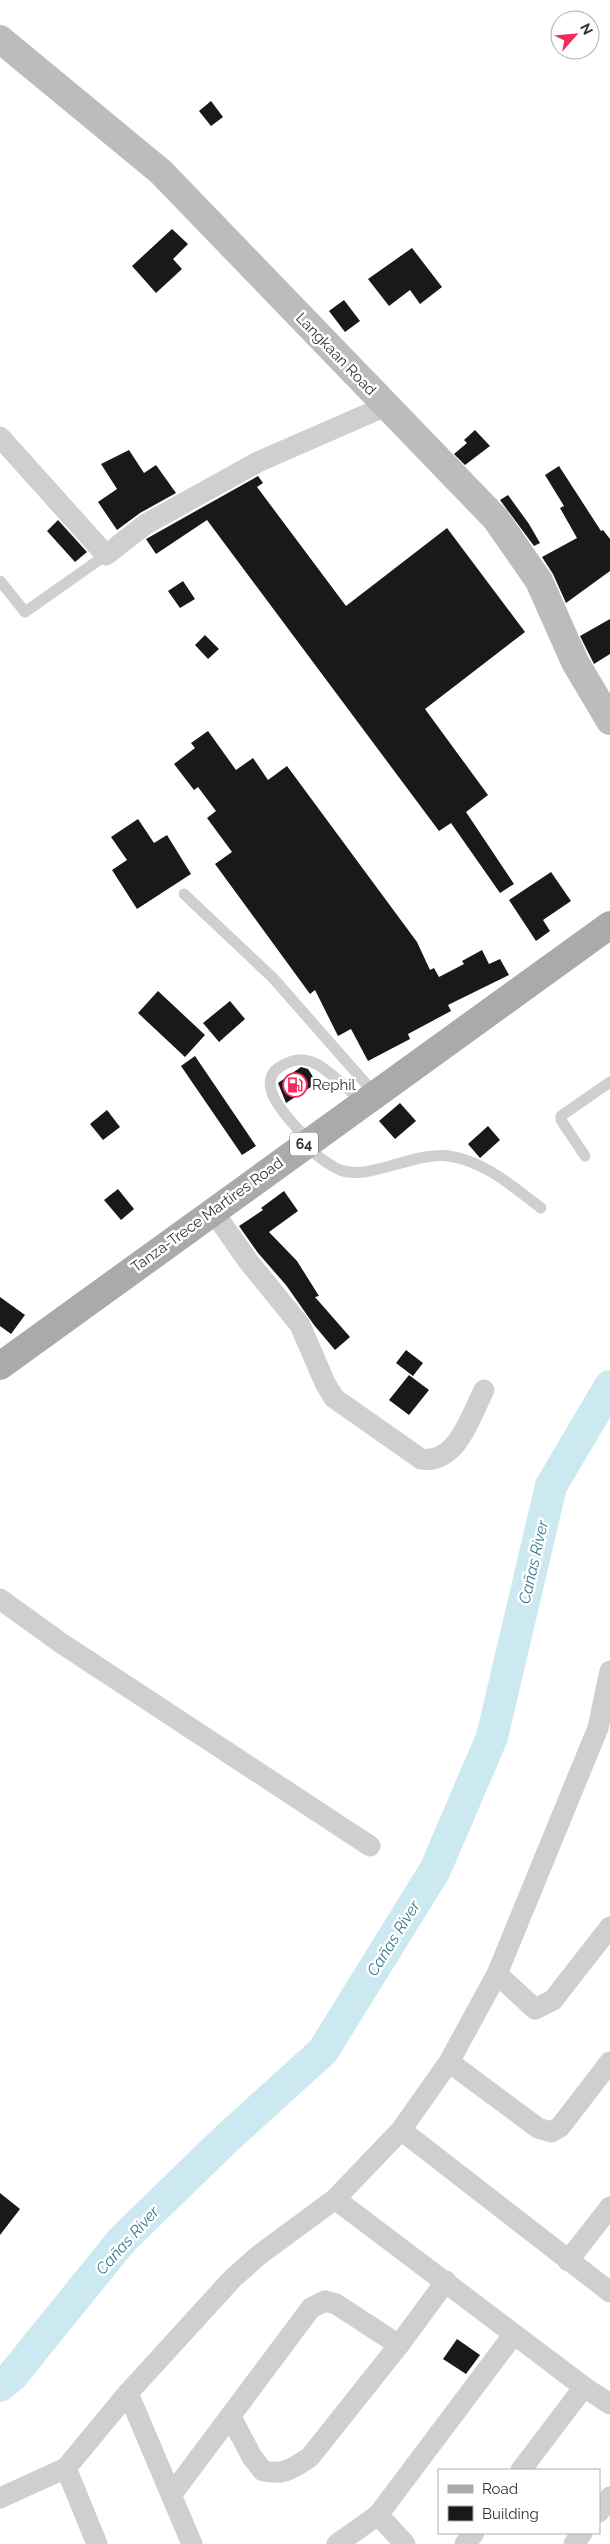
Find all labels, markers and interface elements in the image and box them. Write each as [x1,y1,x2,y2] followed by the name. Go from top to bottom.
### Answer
[550,10,600,60] north arrow
[577,21,596,37] text: N
[292,309,380,399] street label: Langkaan Road
[282,1072,308,1098] fuel station icon: Rephil
[312,1076,357,1094] place label: Rephil
[290,1132,318,1156] road number: 64
[127,1154,287,1276] street label: Tanza-Trece Martires Road
[515,1518,552,1606] water label: Cañas River
[363,1897,424,1979] water label: Cañas River
[92,2202,163,2278] water label: Cañas River
[438,2469,600,2534] legend
[482,2480,518,2498] text: Road
[482,2505,539,2523] text: Building

